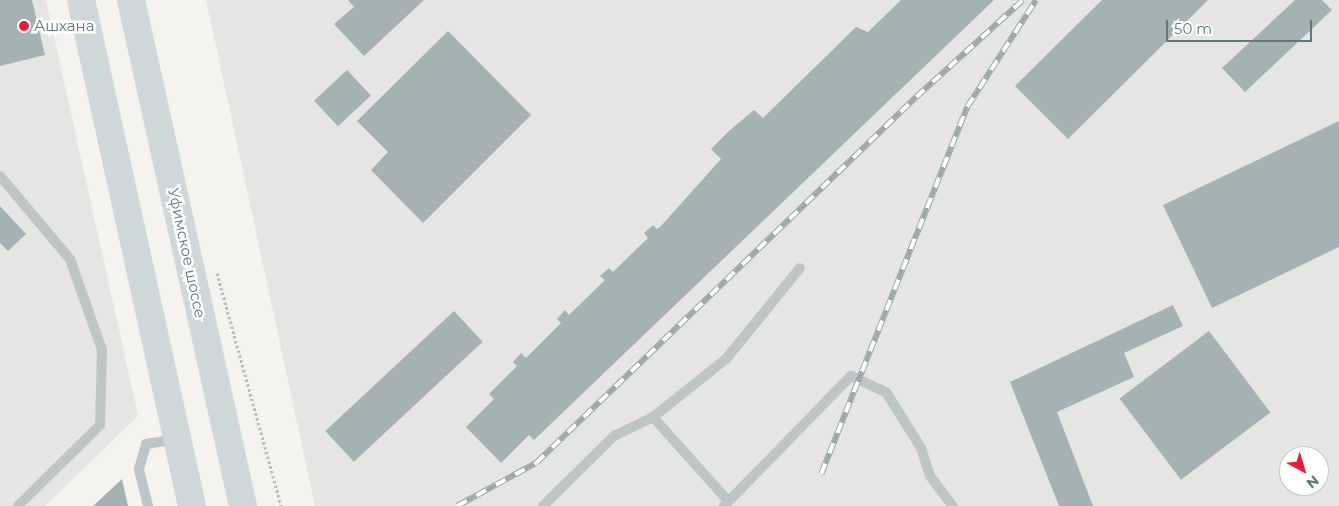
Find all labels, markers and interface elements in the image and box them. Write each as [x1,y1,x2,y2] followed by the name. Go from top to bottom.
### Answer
[1169,10,1315,42] scale bar
[34,17,94,35] place label: Ашхана
[1174,19,1212,38] text: 50 m
[18,20,30,32] marker: Ашхана
[164,186,210,320] street label: Уфимское шоссе
[1279,446,1329,496] north arrow
[1303,471,1323,492] text: N

